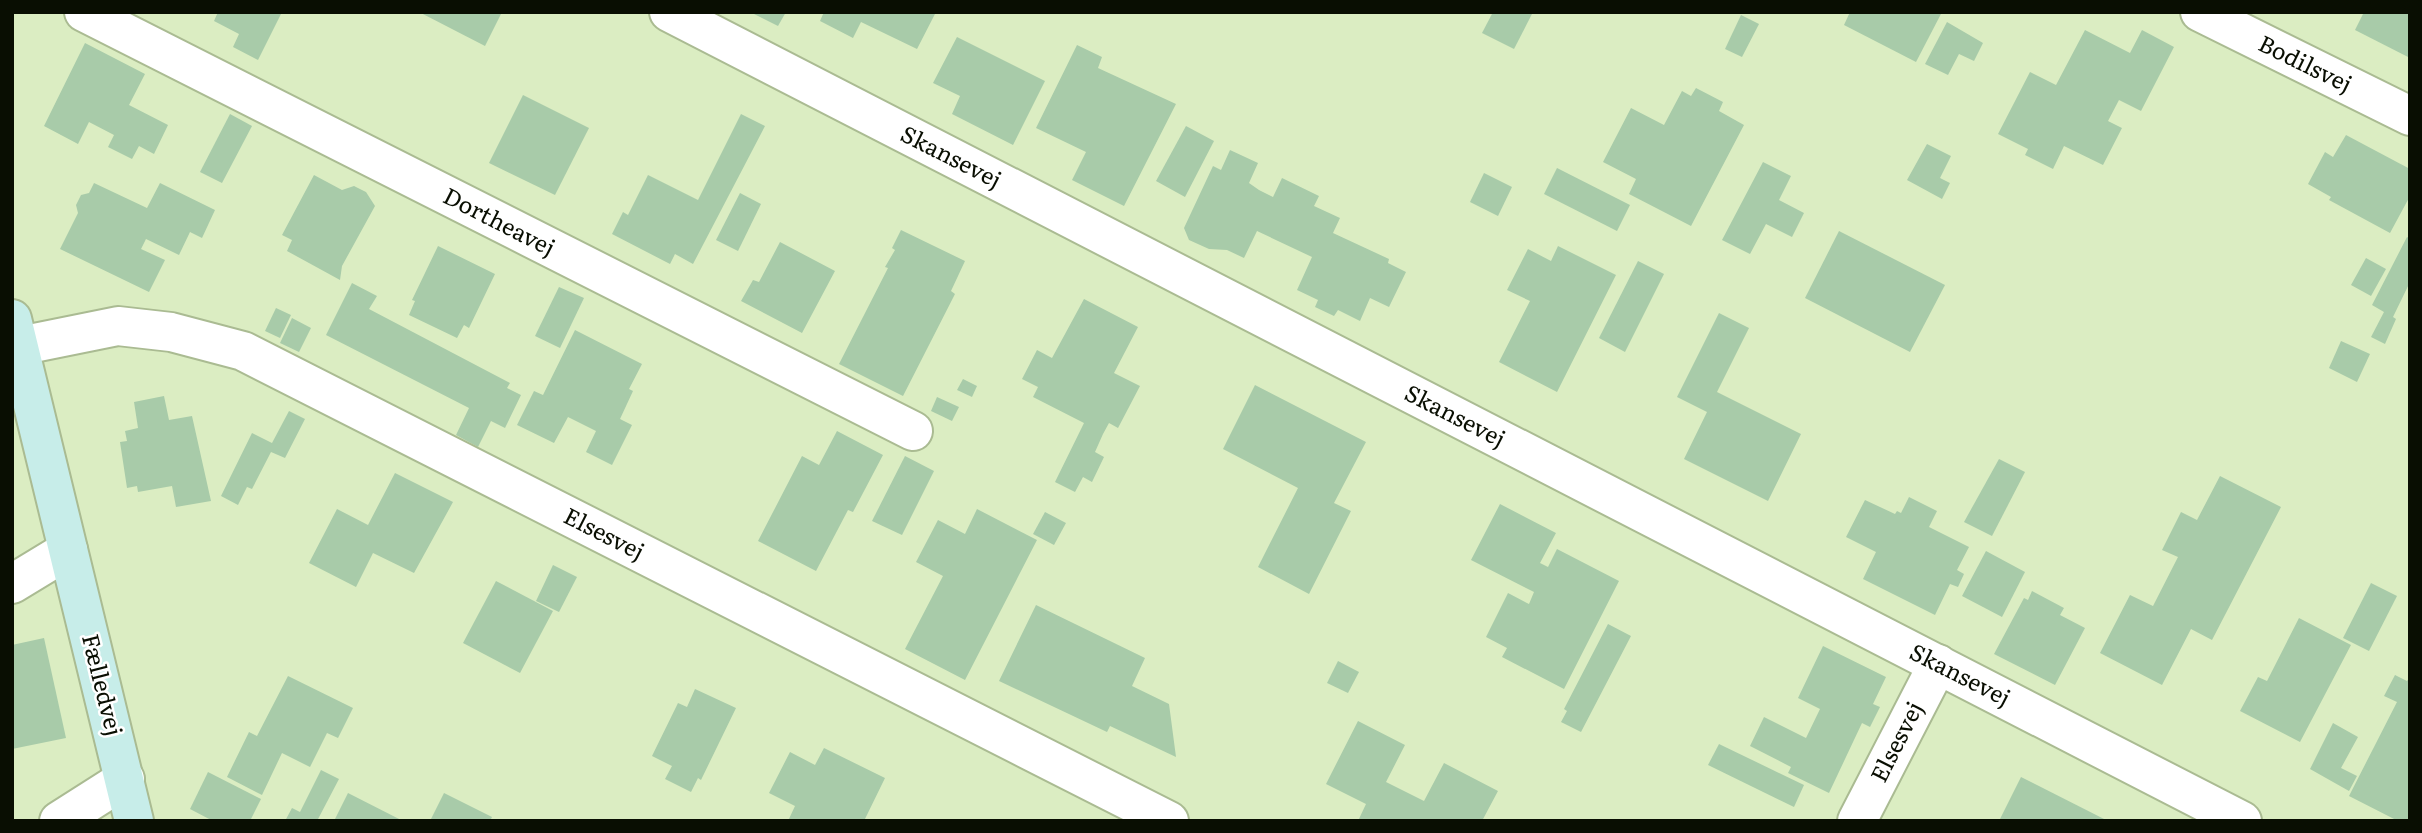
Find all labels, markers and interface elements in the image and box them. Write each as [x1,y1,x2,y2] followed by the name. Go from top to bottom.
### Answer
[2253,25,2358,99] street label: Bodilsvej
[896,115,1008,195] street label: Skansevej
[438,177,562,263] street label: Dortheavej
[1400,374,1512,454] street label: Skansevej
[559,497,651,567] street label: Elsesvej
[75,630,133,739] street label: Fælledvej
[1905,633,2017,713] street label: Skansevej
[1860,695,1930,787] street label: Elsesvej

